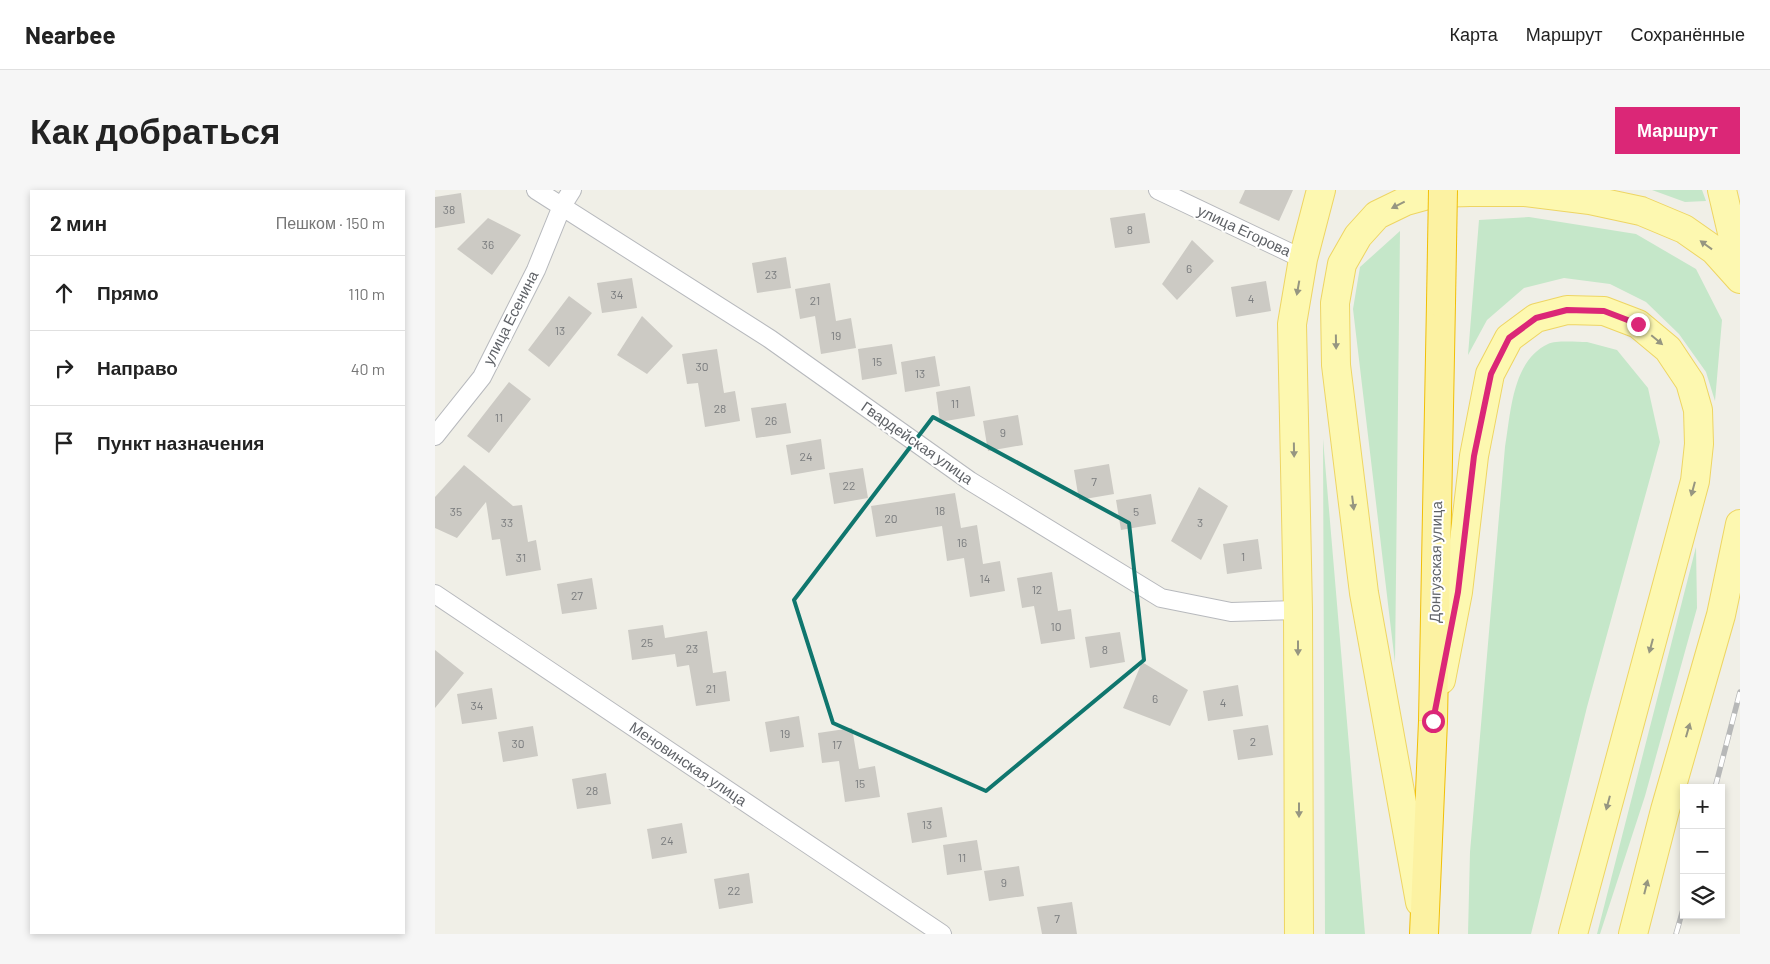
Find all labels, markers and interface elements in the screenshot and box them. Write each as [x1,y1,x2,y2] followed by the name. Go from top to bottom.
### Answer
[25,20,116,49] text: Nearbee
[1450,23,1498,45] text: Карта
[1526,23,1602,45] text: Маршрут
[1630,23,1745,45] text: Сохранённые
[1615,107,1740,154] button: Маршрут
[30,109,280,151] text: Как добраться
[1195,201,1294,260] street label: улица Егорова
[1391,201,1405,209] one-way arrow
[443,202,455,216] house number: 38
[50,210,107,235] text: 2 мин
[276,213,385,232] text: Пешком · 150 m
[1127,222,1133,236] house number: 8
[482,237,494,251] house number: 36
[1699,240,1713,250] one-way arrow
[1186,261,1192,275] house number: 6
[479,267,542,368] street label: улица Есенина
[765,267,777,281] house number: 23
[50,279,78,307] icon: ahead
[97,281,159,304] text: Прямо
[1293,281,1301,297] one-way arrow
[348,284,385,303] text: 110 m
[611,287,623,301] house number: 34
[1248,291,1254,305] house number: 4
[810,293,820,307] house number: 21
[1627,313,1650,336] route end
[555,323,565,337] house number: 13
[831,328,841,342] house number: 19
[1332,334,1340,350] one-way arrow
[1651,335,1664,346] one-way arrow
[50,354,78,382] icon: right
[872,354,882,368] house number: 15
[97,356,178,379] text: Направо
[351,359,385,378] text: 40 m
[696,359,708,373] house number: 30
[915,366,925,380] house number: 13
[951,396,959,410] house number: 11
[858,397,977,488] street label: Гвардейская улица
[714,401,726,415] house number: 28
[495,410,503,424] house number: 11
[765,413,777,427] house number: 26
[1000,425,1006,439] house number: 9
[50,429,78,457] icon: arrive
[97,431,264,454] text: Пункт назначения
[1291,443,1299,459] one-way arrow
[799,449,813,463] house number: 24
[1091,474,1097,488] house number: 7
[843,478,855,492] house number: 22
[1688,482,1696,497] one-way arrow
[1349,495,1357,511] one-way arrow
[1425,500,1445,623] street label: Донгузская улица
[935,503,945,517] house number: 18
[450,504,462,518] house number: 35
[1133,504,1139,518] house number: 5
[884,511,898,525] house number: 20
[501,515,513,529] house number: 33
[1197,515,1203,529] house number: 3
[957,535,967,549] house number: 16
[1241,549,1245,563] house number: 1
[516,550,526,564] house number: 31
[980,571,990,585] house number: 14
[1032,582,1042,596] house number: 12
[571,588,583,602] house number: 27
[1051,619,1061,633] house number: 10
[641,635,653,649] house number: 25
[1646,639,1654,654] one-way arrow
[1294,640,1302,656] one-way arrow
[686,641,698,655] house number: 23
[1102,642,1108,656] house number: 8
[706,681,716,695] house number: 21
[1152,691,1158,705] house number: 6
[1220,695,1226,709] house number: 4
[471,698,483,712] house number: 34
[1422,710,1445,733] route start
[627,717,751,809] street label: Меновинская улица
[1685,722,1693,737] one-way arrow
[780,726,790,740] house number: 19
[1250,734,1256,748] house number: 2
[512,736,524,750] house number: 30
[832,737,842,751] house number: 17
[855,776,865,790] house number: 15
[586,783,598,797] house number: 28
[1680,784,1725,919] map controls
[1680,784,1725,829] button: +
[1604,796,1612,811] one-way arrow
[1295,803,1303,819] one-way arrow
[922,817,932,831] house number: 13
[1680,829,1725,874] button: −
[660,833,674,847] house number: 24
[958,850,966,864] house number: 11
[1680,874,1725,919] button: layers
[1001,875,1007,889] house number: 9
[1642,879,1650,894] one-way arrow
[728,883,740,897] house number: 22
[1054,911,1060,925] house number: 7

